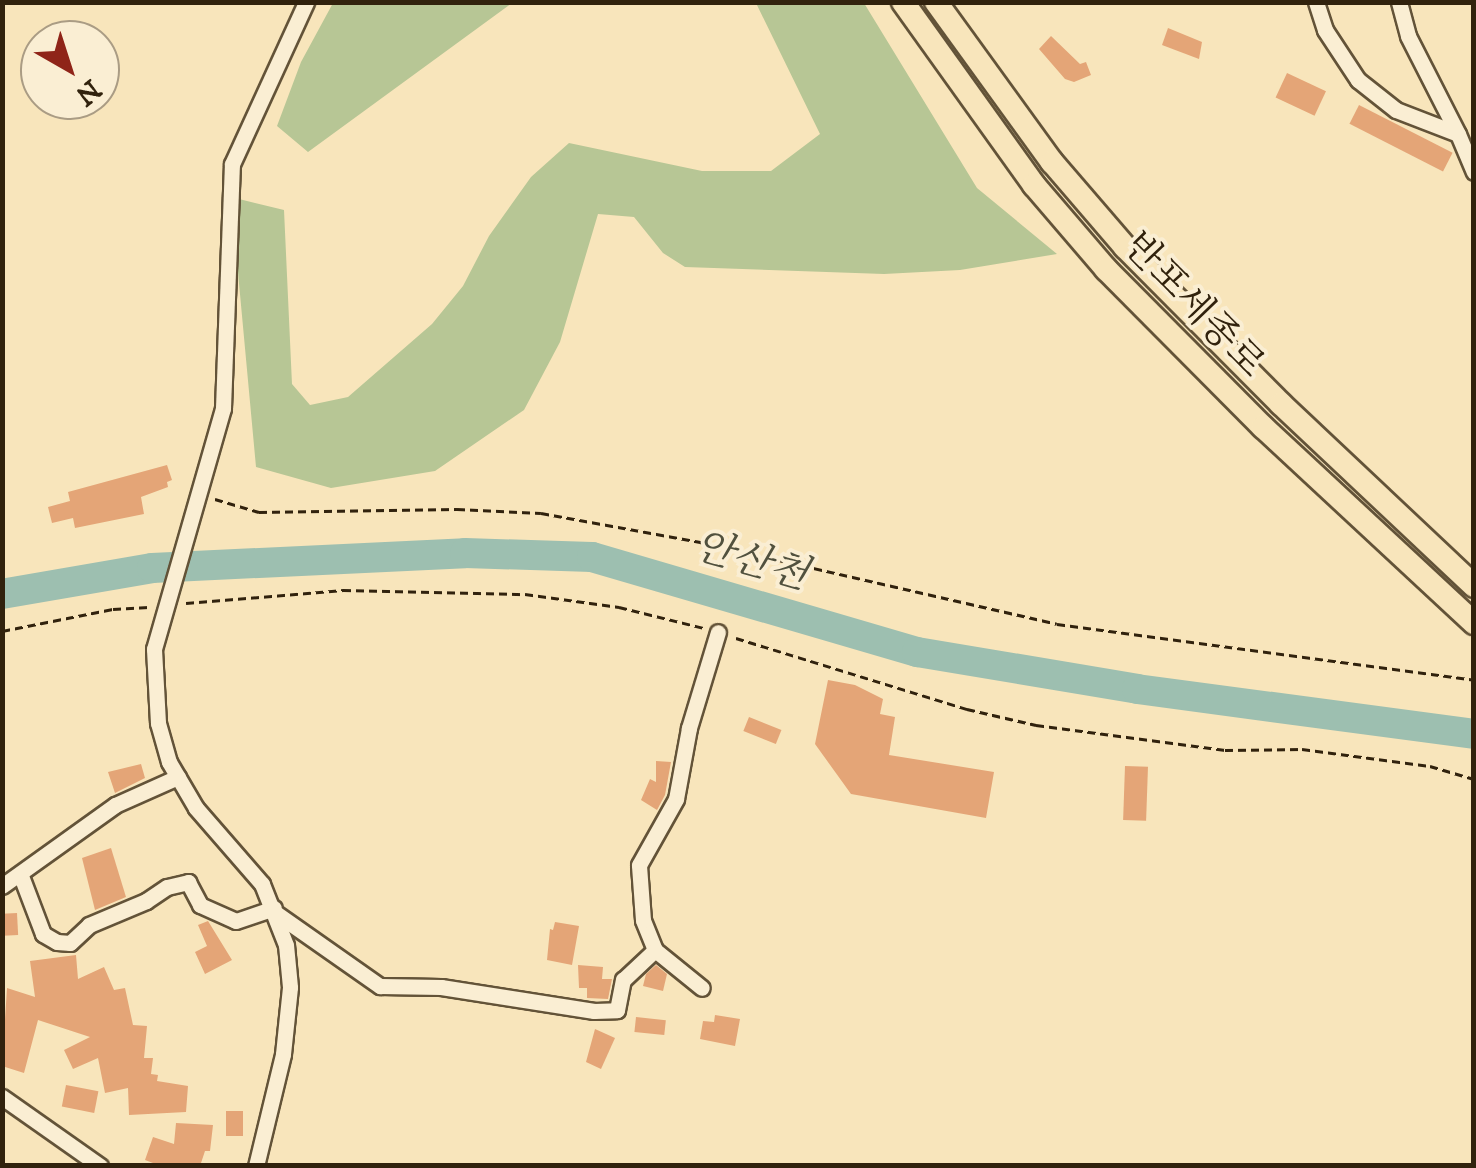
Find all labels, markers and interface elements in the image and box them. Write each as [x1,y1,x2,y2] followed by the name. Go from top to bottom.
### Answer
[20,20,120,120] north arrow
[68,71,108,113] text: N
[1113,224,1273,388] street label: 반포세종로
[689,523,813,601] water label: 안산천

